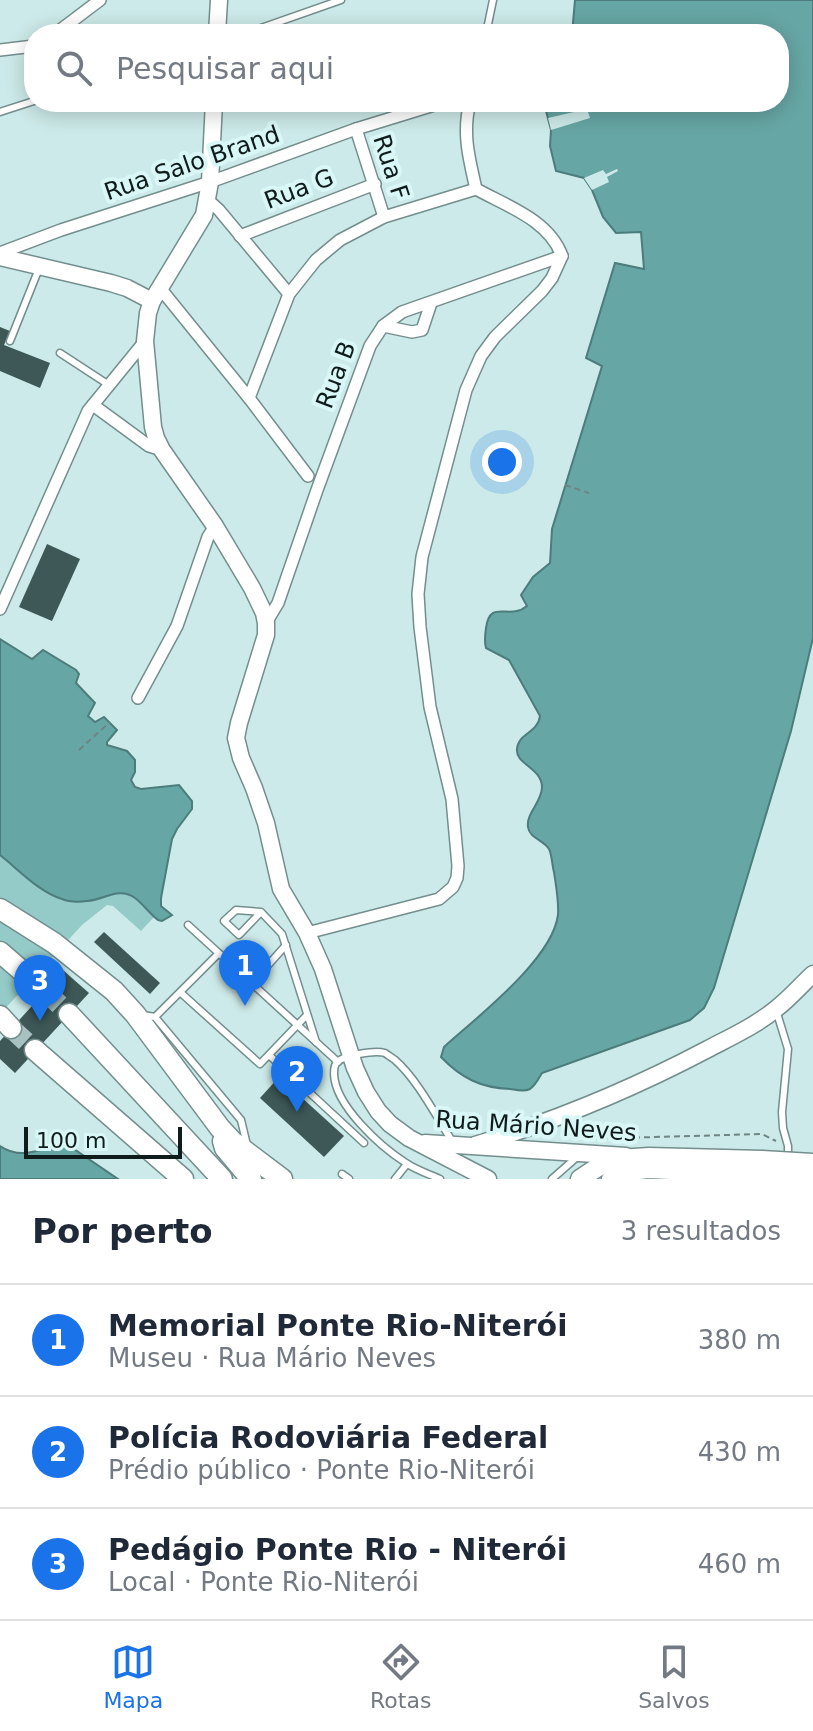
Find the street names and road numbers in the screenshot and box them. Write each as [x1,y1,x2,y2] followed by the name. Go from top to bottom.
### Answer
[101,120,283,206] street label: Rua Salo Brand
[367,131,415,203] street label: Rua F
[260,163,338,215] street label: Rua G
[310,337,362,413] street label: Rua B
[434,1105,638,1147] street label: Rua Mário Neves

